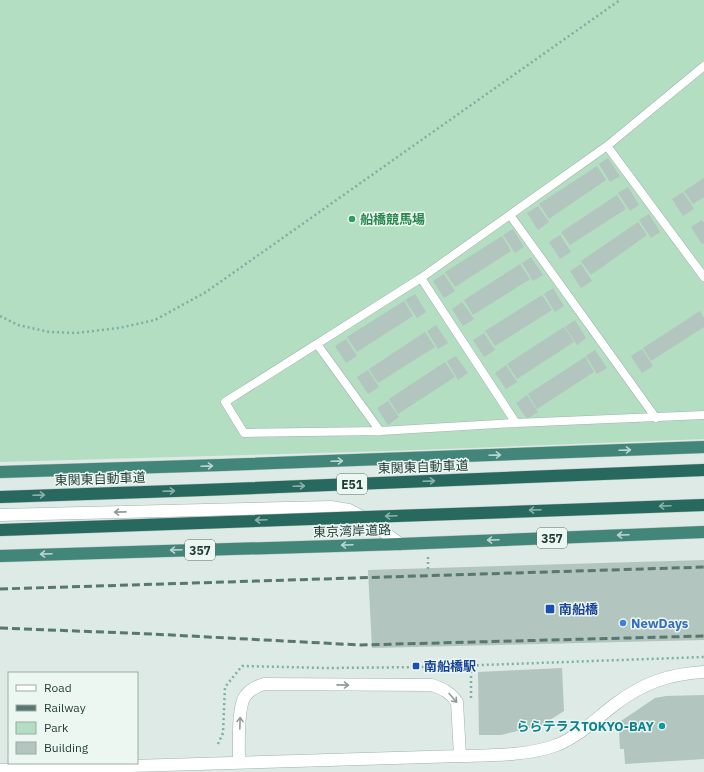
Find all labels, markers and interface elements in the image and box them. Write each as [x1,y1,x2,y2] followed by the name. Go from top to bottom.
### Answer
[360,211,425,228] place label: 船橋競馬場
[347,214,357,224] marker: 船橋競馬場
[618,447,631,454] one-way arrow
[488,451,501,459] one-way arrow
[330,457,343,465] one-way arrow
[377,457,469,477] street label: 東関東自動車道
[200,462,213,470] one-way arrow
[54,469,146,489] street label: 東関東自動車道
[337,474,367,494] road number: E51
[422,477,435,485] one-way arrow
[292,482,305,490] one-way arrow
[162,487,175,495] one-way arrow
[32,492,45,499] one-way arrow
[659,502,672,510] one-way arrow
[529,506,542,514] one-way arrow
[114,508,127,516] one-way arrow
[385,512,398,519] one-way arrow
[255,517,268,524] one-way arrow
[313,521,391,541] street label: 東京湾岸道路
[537,528,567,548] road number: 357
[617,531,630,539] one-way arrow
[487,536,500,544] one-way arrow
[185,540,215,560] road number: 357
[341,542,354,549] one-way arrow
[170,547,183,554] one-way arrow
[40,551,53,558] one-way arrow
[559,601,598,618] place label: 南船橋
[544,603,556,615] marker: 南船橋
[631,615,689,632] place label: NewDays
[618,618,628,628] marker: NewDays
[424,658,476,675] place label: 南船橋駅
[411,661,421,671] marker: 南船橋駅
[8,672,138,764] legend
[44,680,72,695] text: Road
[336,681,349,688] one-way arrow
[448,693,457,703] one-way arrow
[44,700,86,715] text: Railway
[236,717,244,730] one-way arrow
[517,718,655,735] place label: ららテラスTOKYO-BAY
[44,720,69,735] text: Park
[657,721,667,731] marker: ららテラスTOKYO-BAY
[44,740,89,755] text: Building

